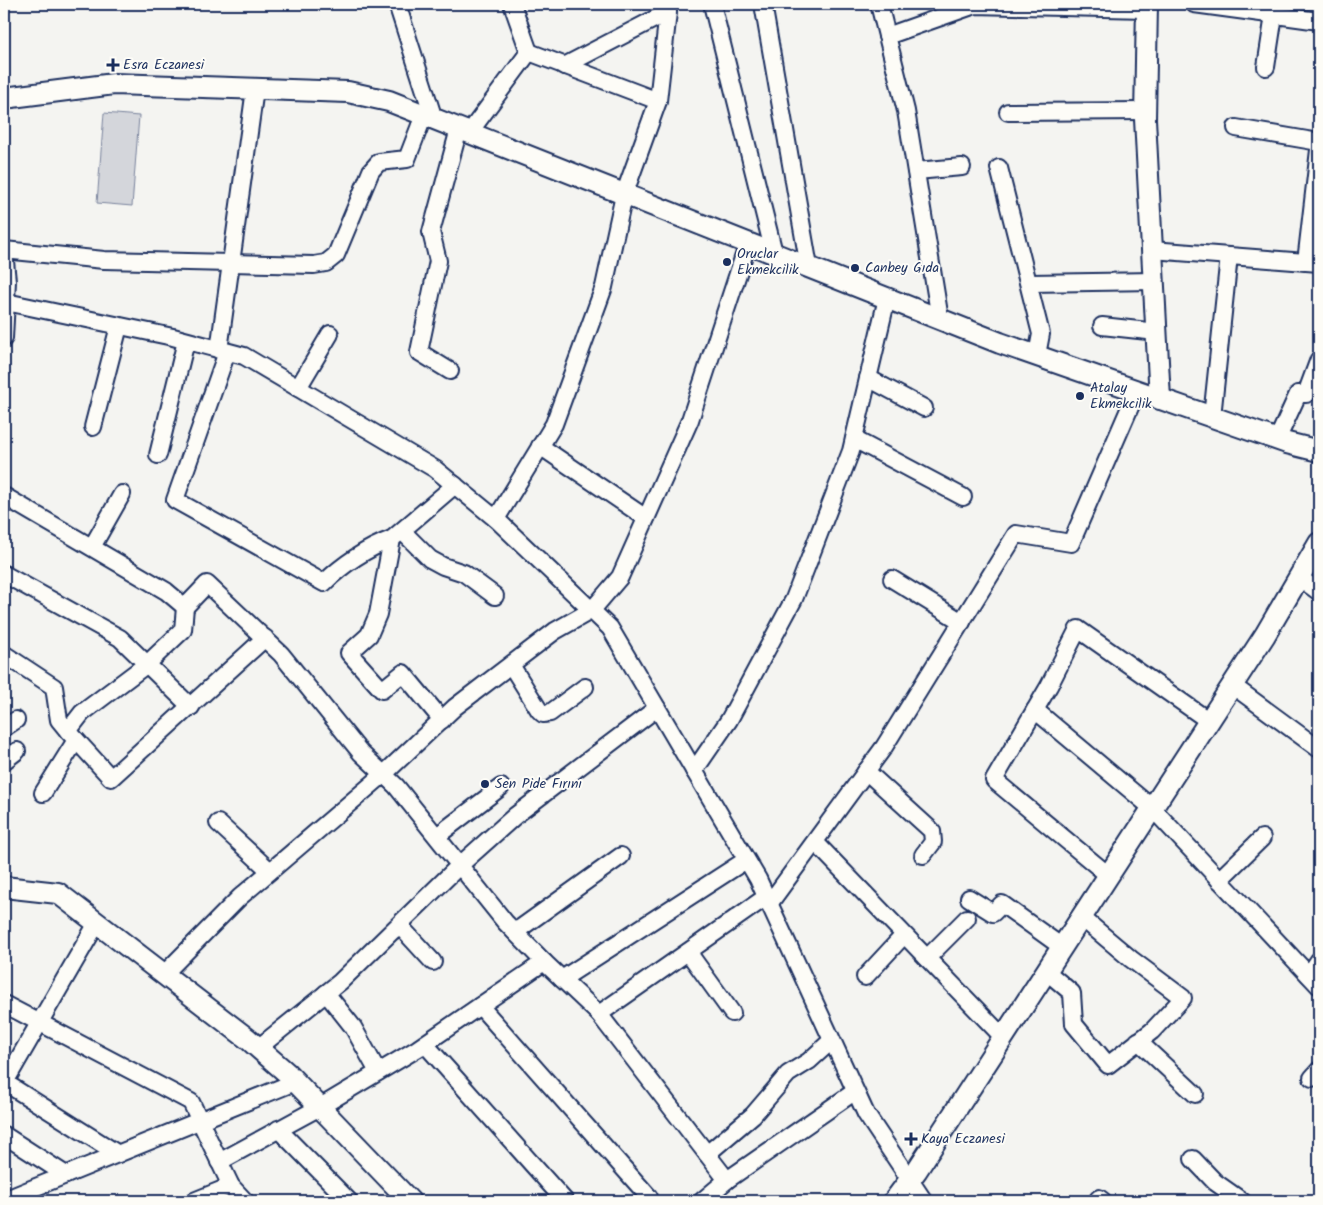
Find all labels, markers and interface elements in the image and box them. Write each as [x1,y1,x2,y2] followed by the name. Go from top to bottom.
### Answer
[123,54,205,76] place label: Esra Eczanesi
[107,59,119,71] marker: Esra Eczanesi
[737,243,799,281] place label: Oruclar Ekmekcilik
[721,256,733,268] marker: Oruclar Ekmekcilik
[865,257,939,279] place label: Canbey Gıda
[849,262,861,274] marker: Canbey Gıda
[1090,377,1152,415] place label: Atalay Ekmekcilik
[1074,390,1086,402] marker: Atalay Ekmekcilik
[495,773,582,795] place label: Sen Pide Fırını
[479,778,491,790] marker: Sen Pide Fırını
[921,1128,1005,1150] place label: Kaya Eczanesi
[905,1133,917,1145] marker: Kaya Eczanesi

